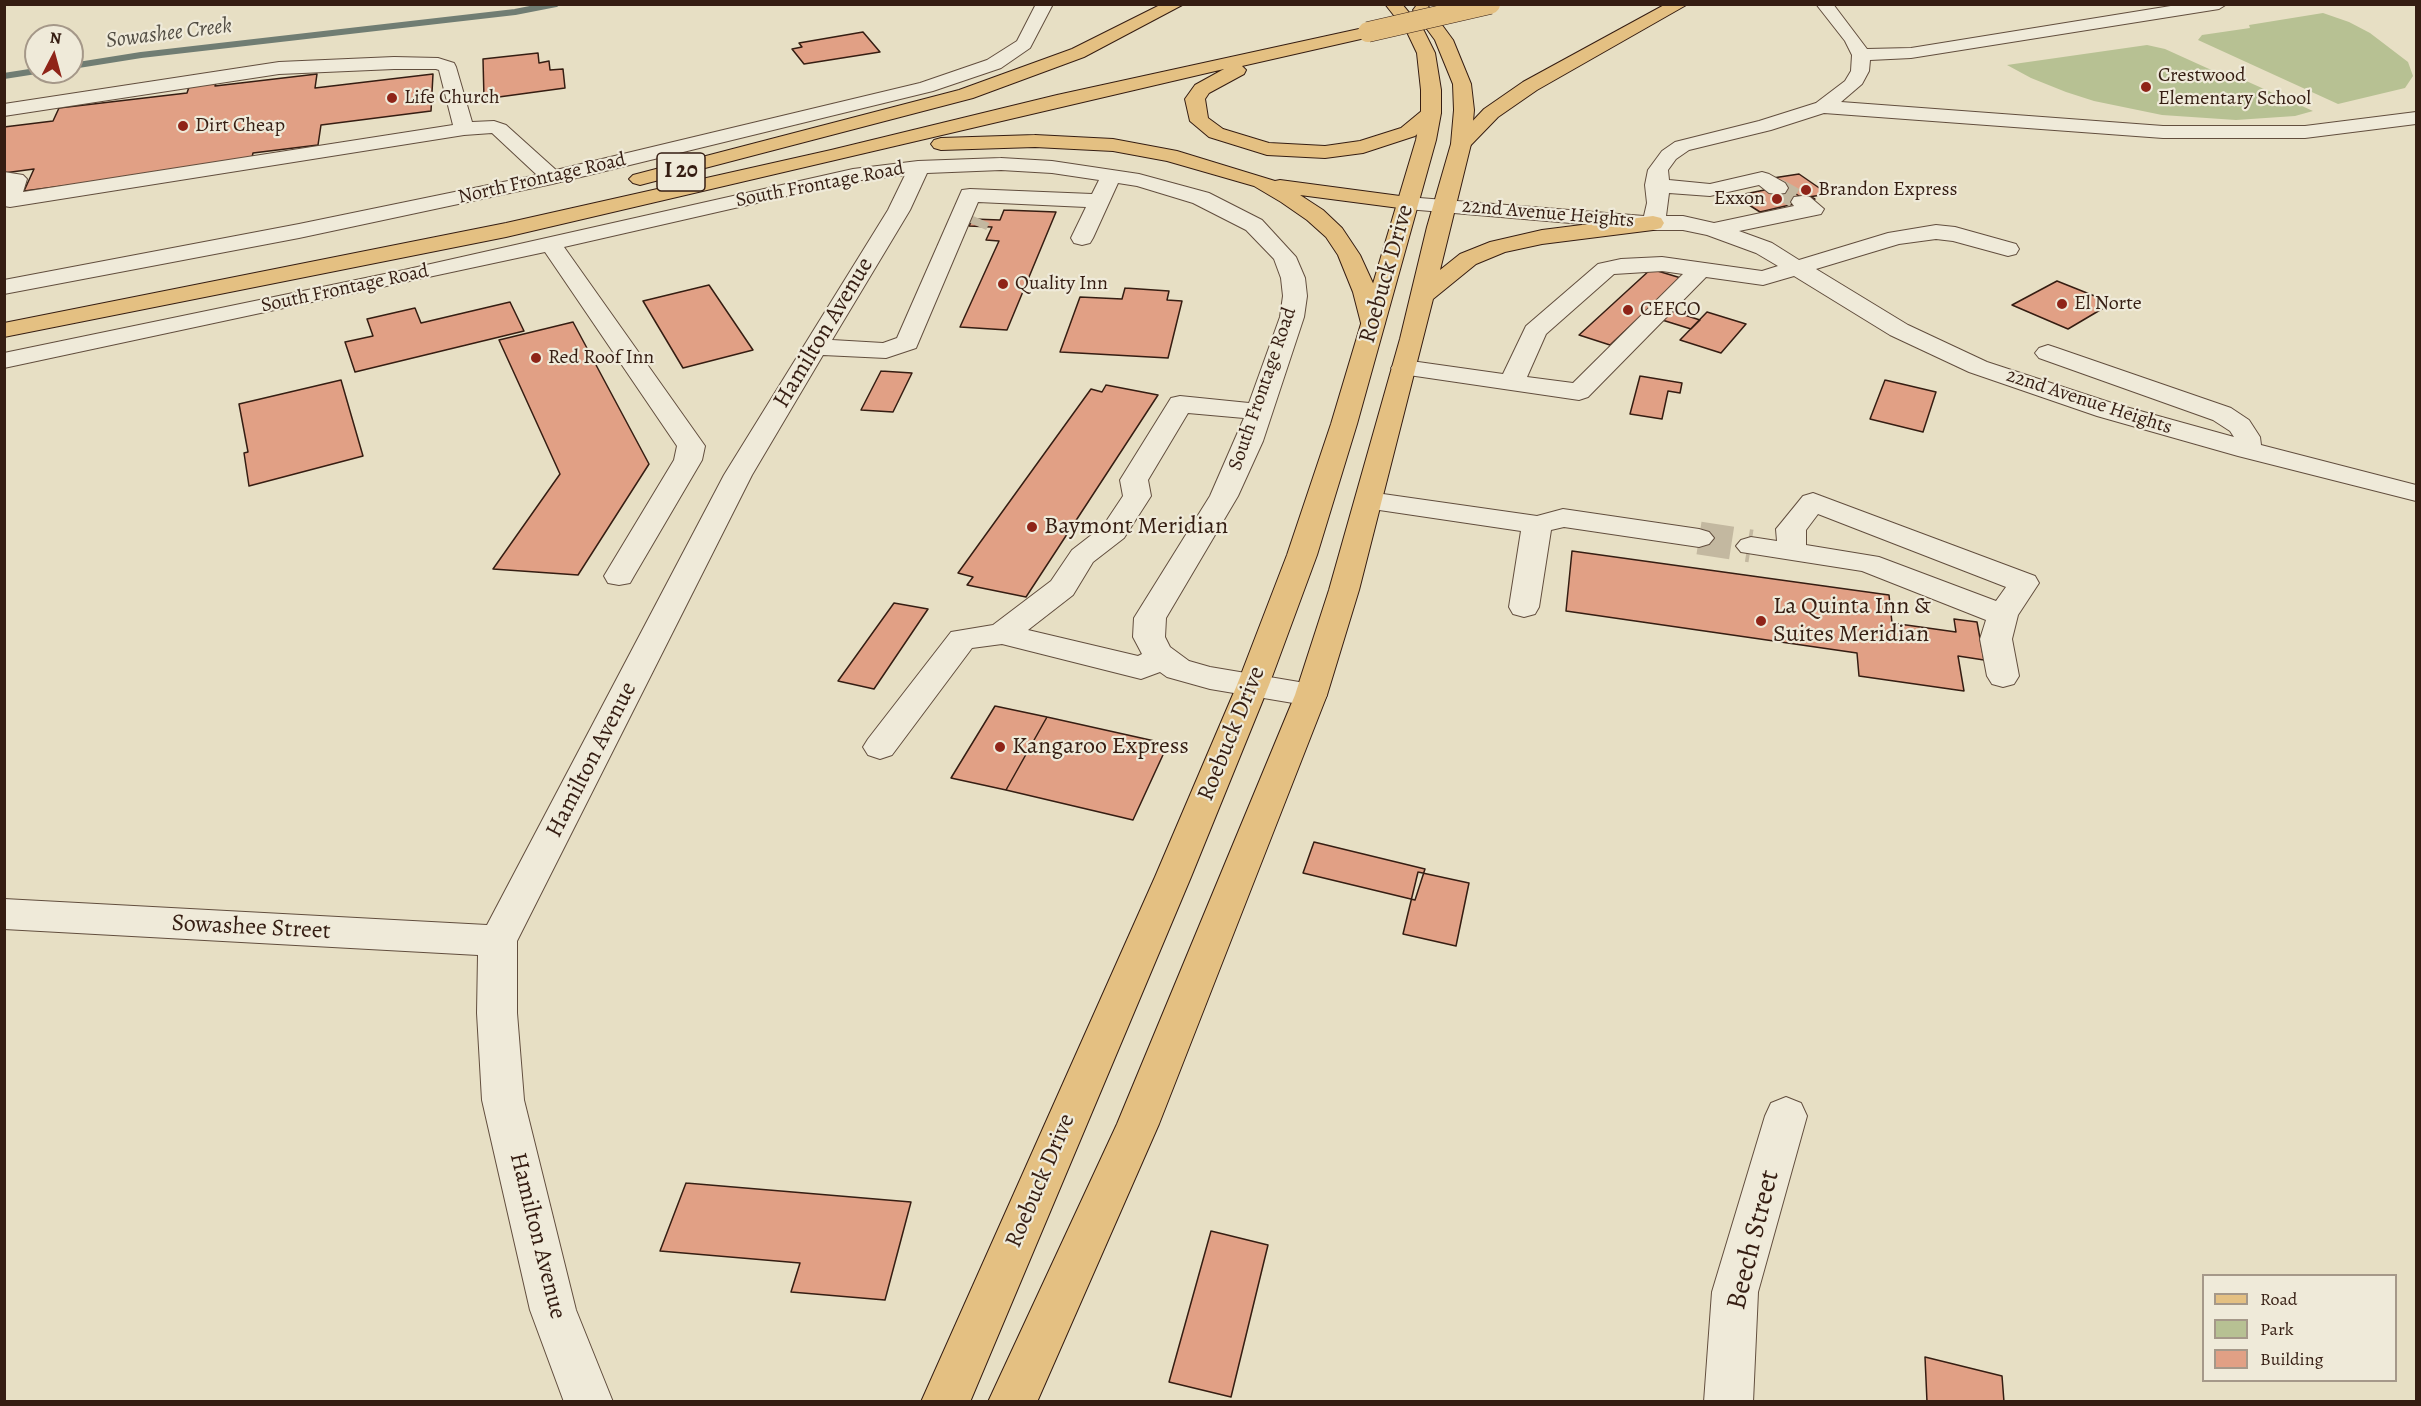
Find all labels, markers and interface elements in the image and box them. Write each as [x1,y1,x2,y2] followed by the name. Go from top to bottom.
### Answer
[104,13,234,55] water label: Sowashee Creek
[24,24,84,84] north arrow
[49,27,63,50] text: N
[2158,64,2311,111] place label: Crestwood Elementary School
[2139,80,2153,94] marker: Crestwood Elementary School
[404,86,500,110] place label: Life Church
[385,91,399,105] marker: Life Church
[195,114,285,138] place label: Dirt Cheap
[176,119,190,133] marker: Dirt Cheap
[456,148,628,210] street label: North Frontage Road
[657,153,705,191] road number: I 20
[734,157,906,213] street label: South Frontage Road
[1818,178,1957,202] place label: Brandon Express
[1799,183,1813,197] marker: Brandon Express
[1714,187,1765,211] place label: Exxon
[1770,192,1784,206] marker: Exxon
[1461,195,1635,233] street label: 22nd Avenue Heights
[1354,202,1420,346] street label: Roebuck Drive
[768,252,880,414] street label: Hamilton Avenue
[259,259,431,319] street label: South Frontage Road
[1015,272,1108,296] place label: Quality Inn
[996,277,1010,291] marker: Quality Inn
[2074,292,2142,316] place label: El Norte
[2055,297,2069,311] marker: El Norte
[1640,298,1700,322] place label: CEFCO
[1621,303,1635,317] marker: CEFCO
[1224,304,1302,474] street label: South Frontage Road
[548,346,654,370] place label: Red Roof Inn
[529,351,543,365] marker: Red Roof Inn
[2003,364,2175,440] street label: 22nd Avenue Heights
[1044,513,1228,541] place label: Baymont Meridian
[1025,520,1039,534] marker: Baymont Meridian
[1773,593,1931,649] place label: La Quinta Inn & Suites Meridian
[1754,614,1768,628] marker: La Quinta Inn & Suites Meridian
[1192,663,1272,805] street label: Roebuck Drive
[540,677,644,843] street label: Hamilton Avenue
[1012,733,1189,761] place label: Kangaroo Express
[993,740,1007,754] marker: Kangaroo Express
[171,909,331,947] street label: Sowashee Street
[1000,1110,1082,1252] street label: Roebuck Drive
[502,1150,572,1322] street label: Hamilton Avenue
[1720,1167,1788,1313] street label: Beech Street
[2202,1274,2397,1382] legend
[2260,1287,2297,1311] text: Road
[2260,1317,2294,1341] text: Park
[2260,1347,2324,1371] text: Building

